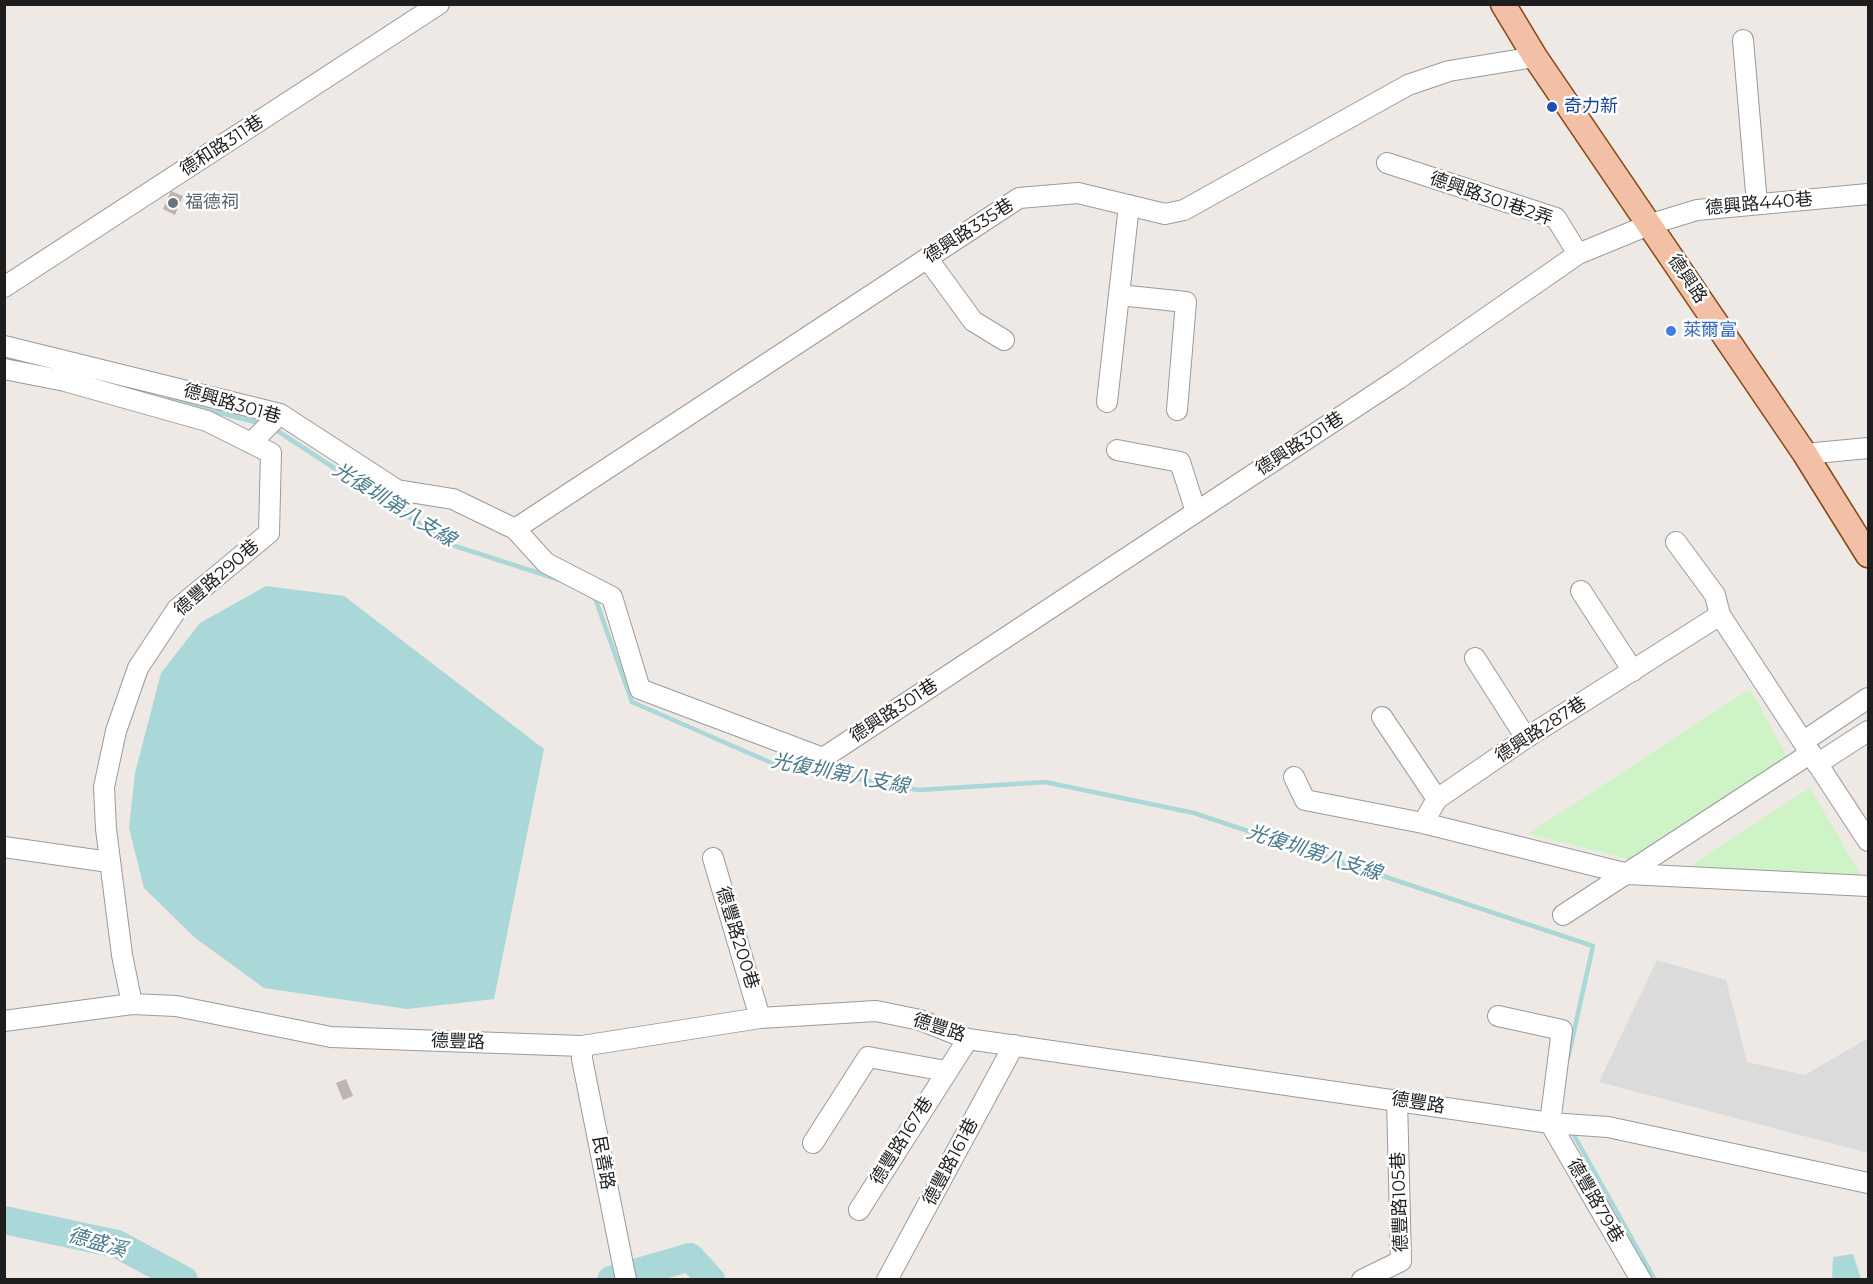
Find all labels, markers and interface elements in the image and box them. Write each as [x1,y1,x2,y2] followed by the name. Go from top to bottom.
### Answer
[1564,96,1618,118] place label: 奇力新
[1545,100,1559,114] marker: 奇力新
[176,111,268,181] street label: 德和路311巷
[1427,168,1555,230] street label: 德興路301巷2弄
[1704,189,1814,219] street label: 德興路440巷
[185,192,239,214] place label: 福德祠
[920,194,1018,268] street label: 德興路335巷
[166,196,180,210] marker: 福德祠
[1663,251,1711,307] street label: 德興路
[1683,320,1737,342] place label: 萊爾富
[1664,324,1678,338] marker: 萊爾富
[181,380,283,428] street label: 德興路301巷
[1252,408,1348,480] street label: 德興路301巷
[328,458,460,552] water label: 光復圳第八支線
[170,535,264,621] street label: 德豐路290巷
[846,675,942,747] street label: 德興路301巷
[1491,693,1591,767] street label: 德興路287巷
[769,749,911,799] water label: 光復圳第八支線
[1244,820,1384,886] water label: 光復圳第八支線
[711,884,763,992] street label: 德豐路200巷
[910,1009,968,1047] street label: 德豐路
[431,1030,485,1054] street label: 德豐路
[1390,1088,1446,1118] street label: 德豐路
[866,1093,938,1189] street label: 德豐路167巷
[919,1115,983,1209] street label: 德豐路161巷
[588,1135,618,1191] street label: 民善路
[1387,1151,1413,1253] street label: 德豐路105巷
[1562,1155,1628,1247] street label: 德豐路79巷
[65,1223,129,1263] water label: 德盛溪

